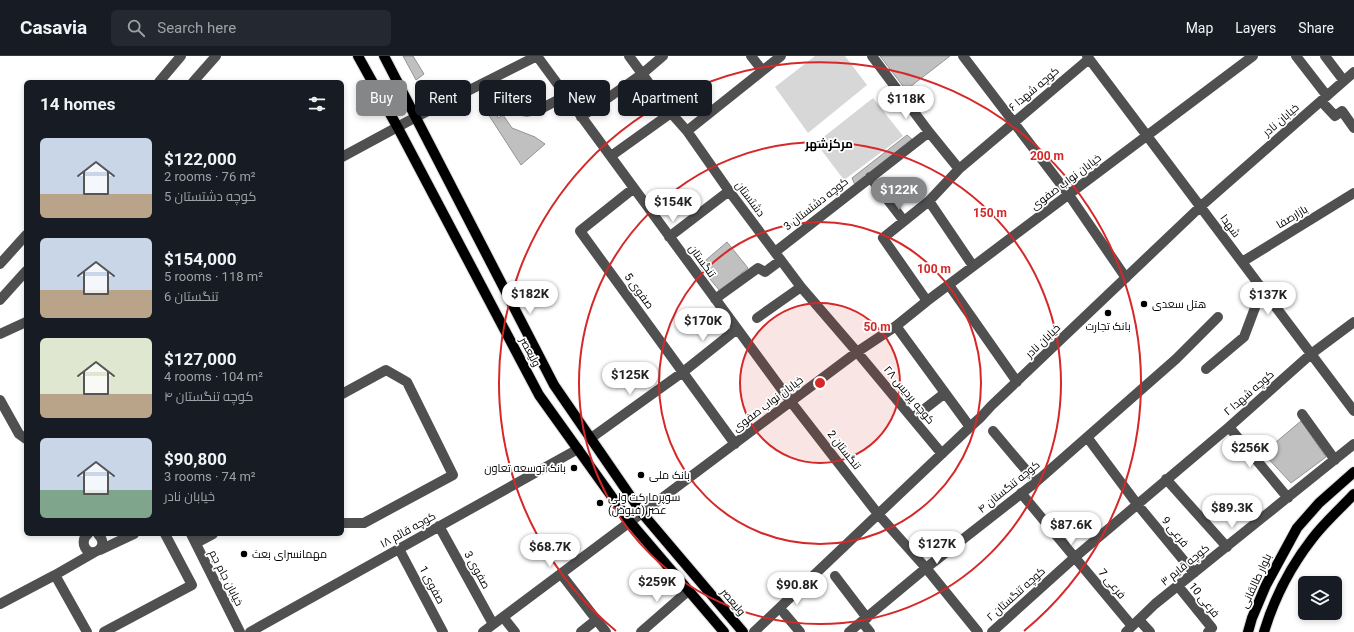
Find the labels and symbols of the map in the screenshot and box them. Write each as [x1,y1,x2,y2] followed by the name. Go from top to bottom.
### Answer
[1006,64,1062,114] street label: کوچه شهدا ۶
[878,86,934,120] pin: $118K
[1260,101,1302,140] street label: خیابان نادر
[804,137,853,152] district label: مرکزشهر
[1030,149,1064,163] text: 200 m
[1028,151,1104,213] street label: خیابان نواب صفوی
[781,175,851,233] street label: کوچه دشتستان 3
[871,177,927,211] pin: $122K
[732,179,768,219] street label: دشتستان
[645,189,701,223] pin: $154K
[1274,203,1310,231] street label: بازارصفا
[973,206,1007,220] text: 150 m
[1217,212,1243,240] street label: شهدا
[686,242,718,280] street label: تنگستان
[917,262,951,276] text: 100 m
[622,271,656,311] street label: صفوی 5
[502,281,558,315] pin: $182K
[1240,282,1296,316] pin: $137K
[1152,298,1206,311] place label: هتل سعدی
[1139,299,1149,309] marker: هتل سعدی
[675,308,731,342] pin: $170K
[1103,308,1113,318] marker: بانک تجارت
[863,320,891,334] text: 50 m
[1085,320,1131,333] place label: بانک تجارت
[1022,321,1063,361] street label: خیابان نادر
[516,334,543,369] street label: ولیعصر
[602,362,658,396] pin: $125K
[881,363,937,427] street label: کوچه پردیس ۲۸
[1221,368,1277,418] street label: کوچه شهدا ۲
[730,373,806,435] street label: خیابان نواب صفوی
[813,376,827,390] centre of rings
[825,428,863,472] street label: تنگستان 2
[1222,435,1278,469] pin: $256K
[975,458,1043,516] street label: کوچه تنگستان ۴
[484,462,566,475] place label: بانک توسعه تعاون
[569,463,579,473] marker: بانک توسعه تعاون
[649,469,690,482] place label: بانک ملی
[636,470,646,480] marker: بانک ملی
[608,491,680,517] place label: سوپرمارکت ولی عصر (فیوض)
[1199,495,1265,529] pin: $89.3K
[595,498,605,508] marker: سوپرمارکت ولی عصر (فیوض)
[378,509,439,551] street label: کوچه قائم ۱۸
[1038,512,1104,546] pin: $87.6K
[1159,514,1191,550] street label: فرعی 9
[909,531,965,565] pin: $127K
[517,534,583,568] pin: $68.7K
[1158,541,1213,589] street label: کوچه قایم ۳
[205,548,246,609] street label: خیابان جام جم
[252,548,327,561] place label: مهمانسرای بعث
[239,549,249,559] marker: مهمانسرای بعث
[461,549,493,591] street label: صفوی 3
[1238,552,1274,610] street label: بلوار طالقانی
[417,564,447,606] street label: صفوی 1
[984,564,1048,624] street label: کوچه تنگستان ۲
[1096,566,1128,602] street label: فرعی 7
[629,569,685,603] pin: $259K
[764,572,830,606] pin: $90.8K
[1186,580,1222,620] street label: فرعی 10
[717,585,748,618] street label: ولیعصر

